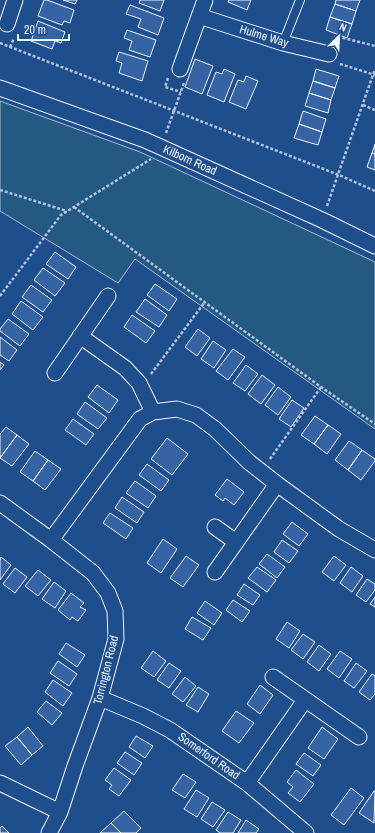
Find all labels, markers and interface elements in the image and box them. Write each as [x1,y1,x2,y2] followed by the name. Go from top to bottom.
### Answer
[18,16,69,42] scale bar
[319,16,359,56] north arrow
[337,19,349,35] text: N
[238,21,291,51] street label: Hulme Way
[24,22,46,38] text: 20 m
[161,141,219,179] street label: Kilborn Road
[90,634,122,706] street label: Torrington Road
[175,729,243,783] street label: Somerford Road

